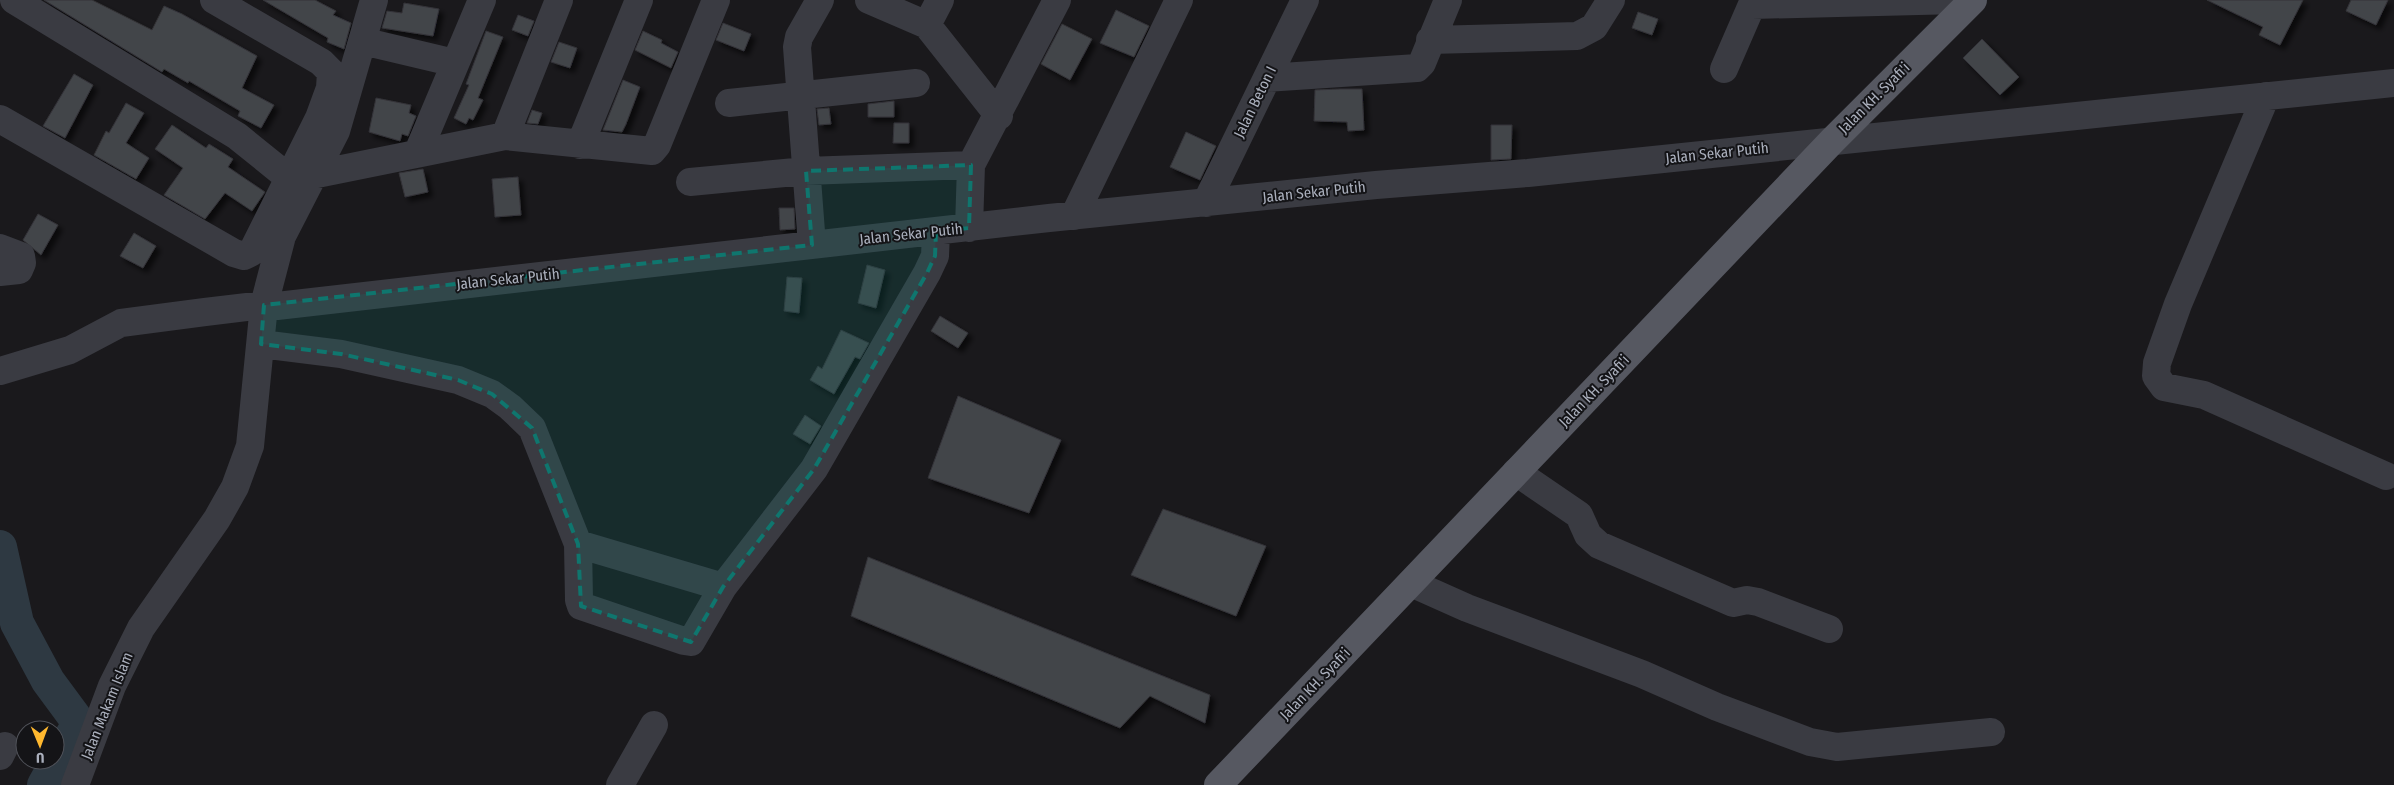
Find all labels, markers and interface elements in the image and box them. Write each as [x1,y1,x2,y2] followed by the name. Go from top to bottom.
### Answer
[1835,59,1913,137] street label: Jalan KH. Syafi'i
[1230,63,1280,141] street label: Jalan Beton I
[1665,139,1769,167] street label: Jalan Sekar Putih
[1262,178,1366,206] street label: Jalan Sekar Putih
[859,220,963,248] street label: Jalan Sekar Putih
[456,265,560,293] street label: Jalan Sekar Putih
[1555,351,1633,431] street label: Jalan KH. Syafi'i
[1276,644,1354,724] street label: Jalan KH. Syafi'i
[77,650,137,762] street label: Jalan Makam Islam
[15,720,65,770] north arrow
[36,749,44,766] text: U

